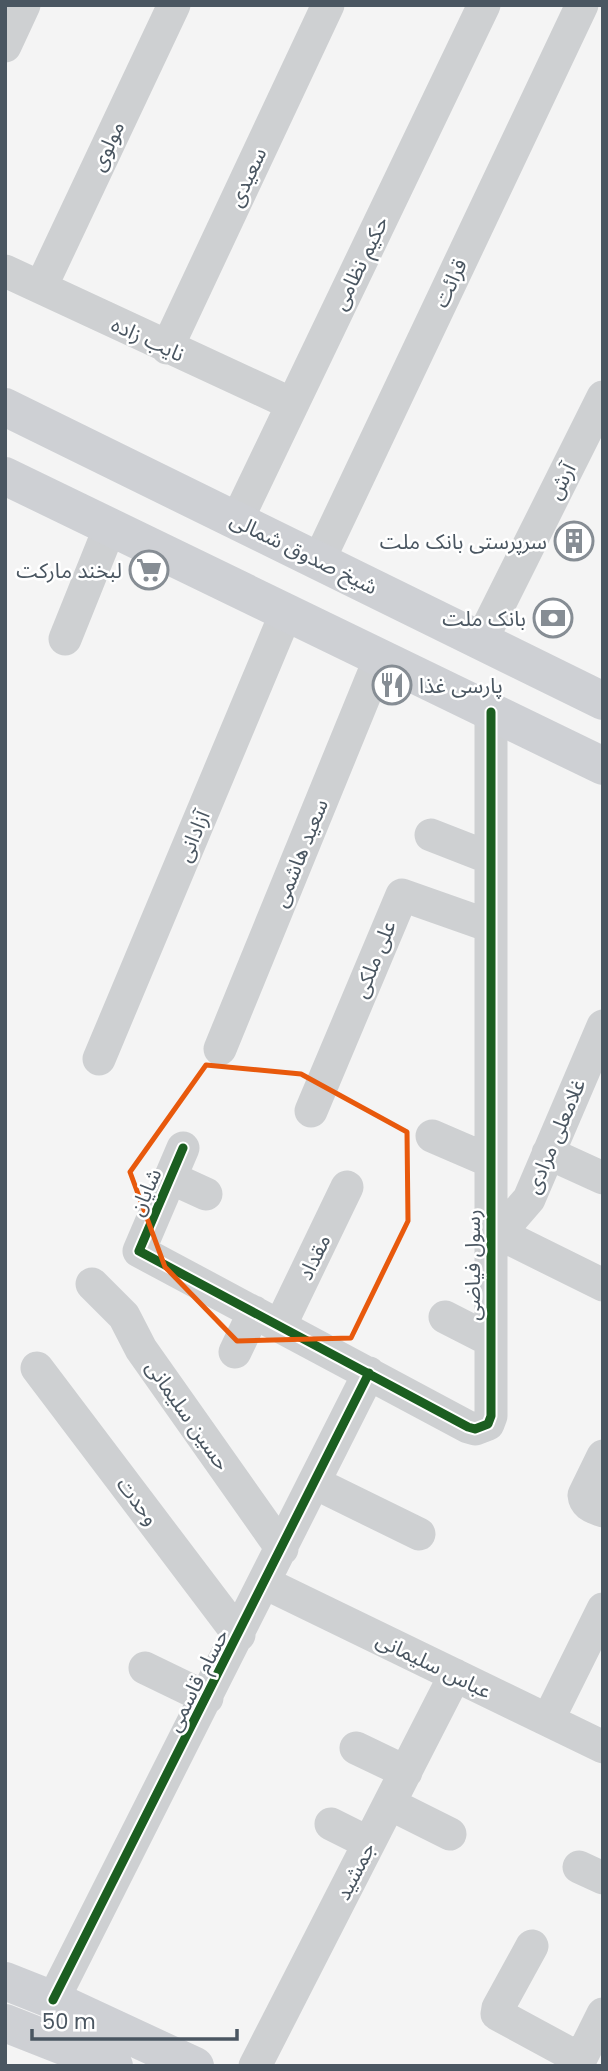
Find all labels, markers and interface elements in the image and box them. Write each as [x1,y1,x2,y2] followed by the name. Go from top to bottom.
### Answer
[83,116,131,176] street label: مولوی
[221,143,273,211] street label: سعیدی
[325,211,396,315] street label: حکیم نظامی
[426,254,474,312] street label: قرائت
[107,310,189,368] street label: نایب زاده
[540,457,583,504] street label: آرش
[225,505,383,602] street label: شیخ صدوق شمالی
[553,520,595,562] building icon: سرپرستی بانک ملت
[380,527,547,556] place label: سرپرستی بانک ملت
[128,549,170,591] supermarket icon: لبخند مارکت
[16,556,122,585] place label: لبخند مارکت
[532,597,574,639] bank icon: بانک ملت
[442,604,526,633] place label: بانک ملت
[371,664,413,706] restaurant icon: پارسی غذا
[419,671,503,700] place label: پارسی غذا
[265,795,335,911] street label: سعید هاشمی
[169,805,217,866] street label: آزادانی
[345,916,403,1002] street label: علی ملکی
[518,1074,592,1198] street label: غلامعلی مرادی
[122,1164,168,1220] street label: شایان
[458,1209,487,1321] street label: رسول فیاضی
[291,1229,337,1285] street label: مقداد
[139,1354,237,1476] street label: حسین سلیمانی
[110,1471,166,1531] street label: وحدت
[159,1624,237,1737] street label: حسام قاسمی
[372,1625,496,1705] street label: عباس سلیمانی
[328,1837,382,1905] street label: جمشید
[32,1997,236,2041] scale bar
[42,2007,96,2036] text: 50 m

